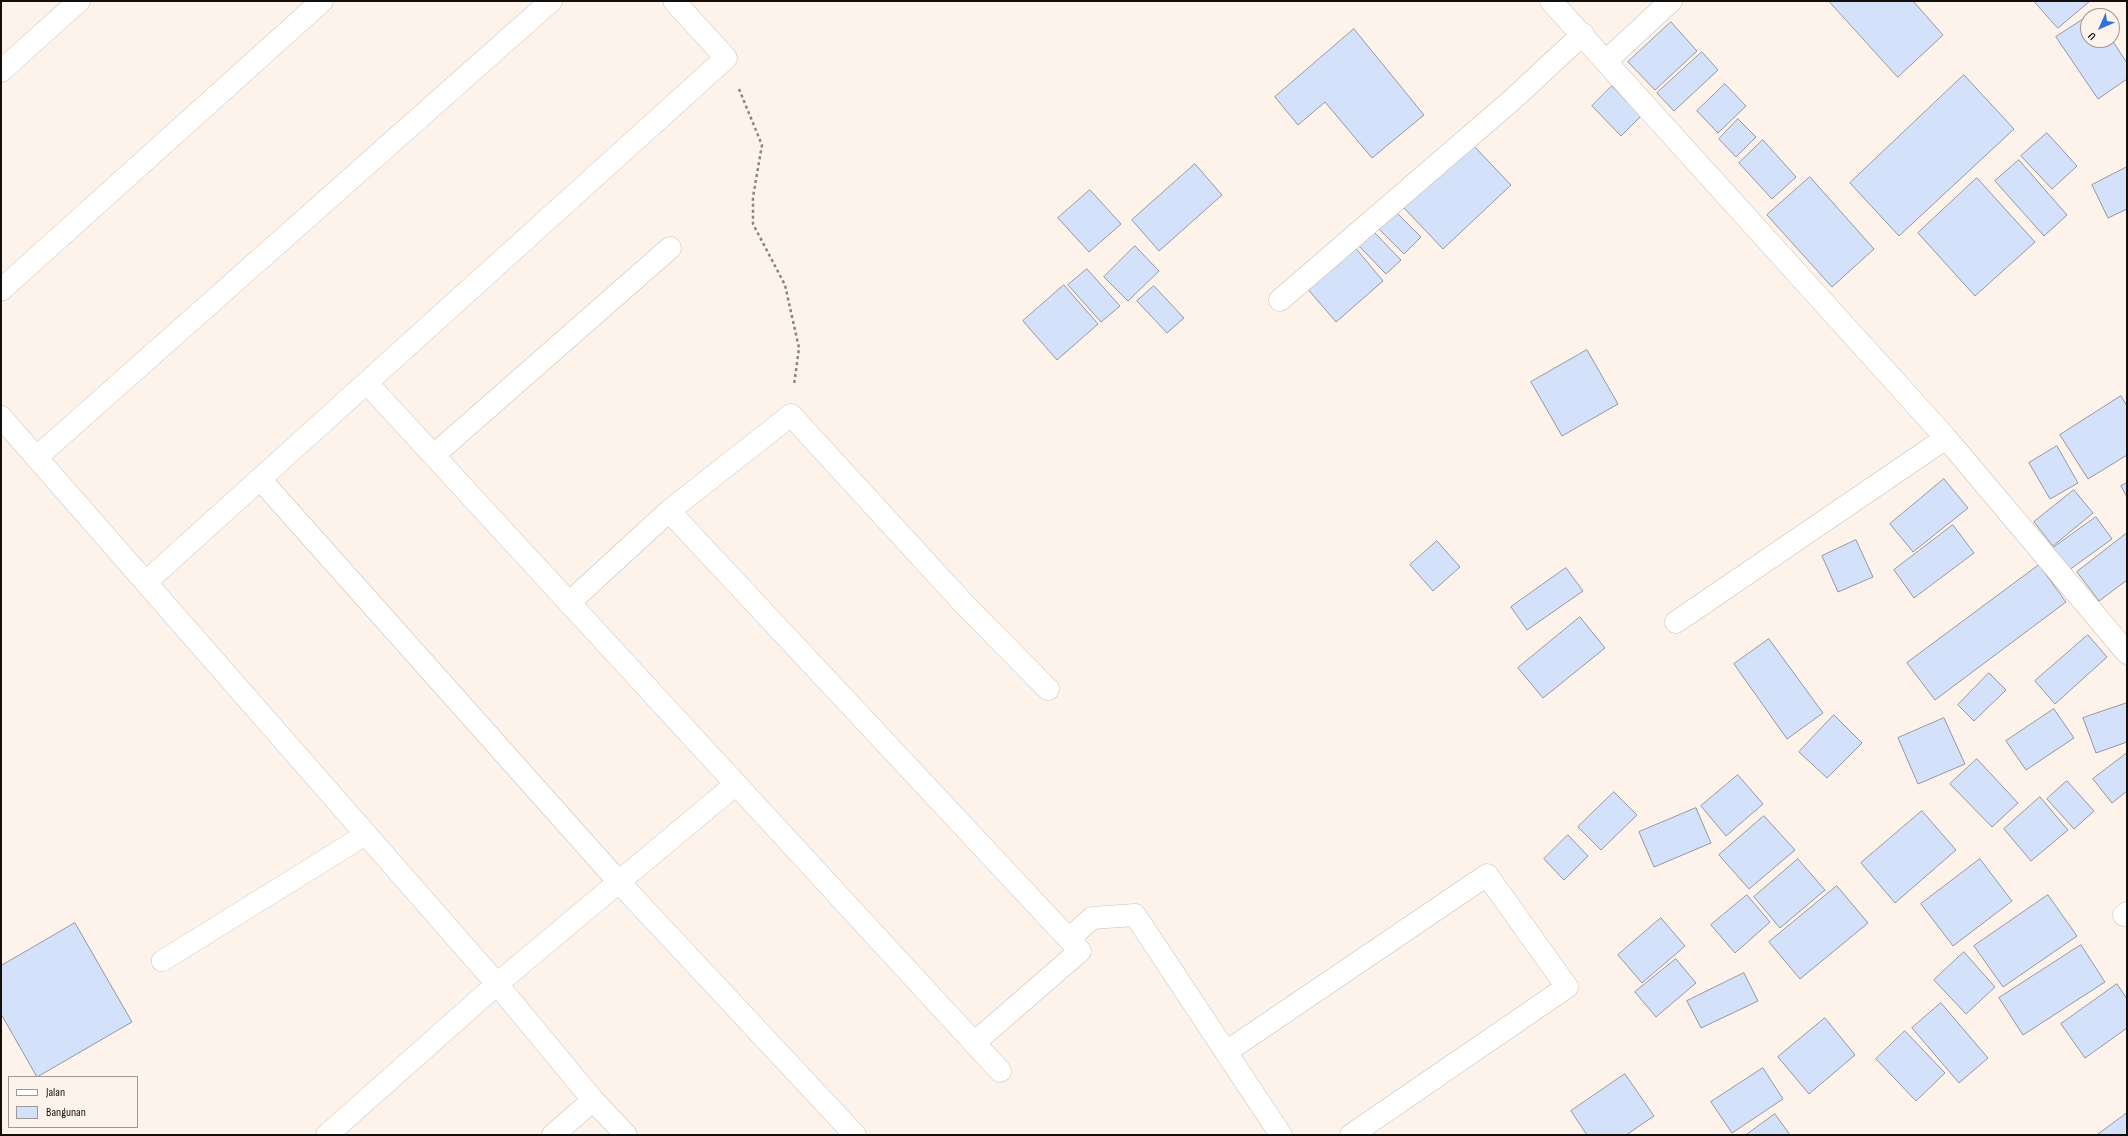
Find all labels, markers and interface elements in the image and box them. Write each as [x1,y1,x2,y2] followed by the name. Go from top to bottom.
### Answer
[2080,8,2120,48] north arrow
[2085,30,2098,43] text: U
[8,1076,138,1128] legend
[46,1085,65,1100] text: Jalan
[46,1105,86,1120] text: Bangunan

